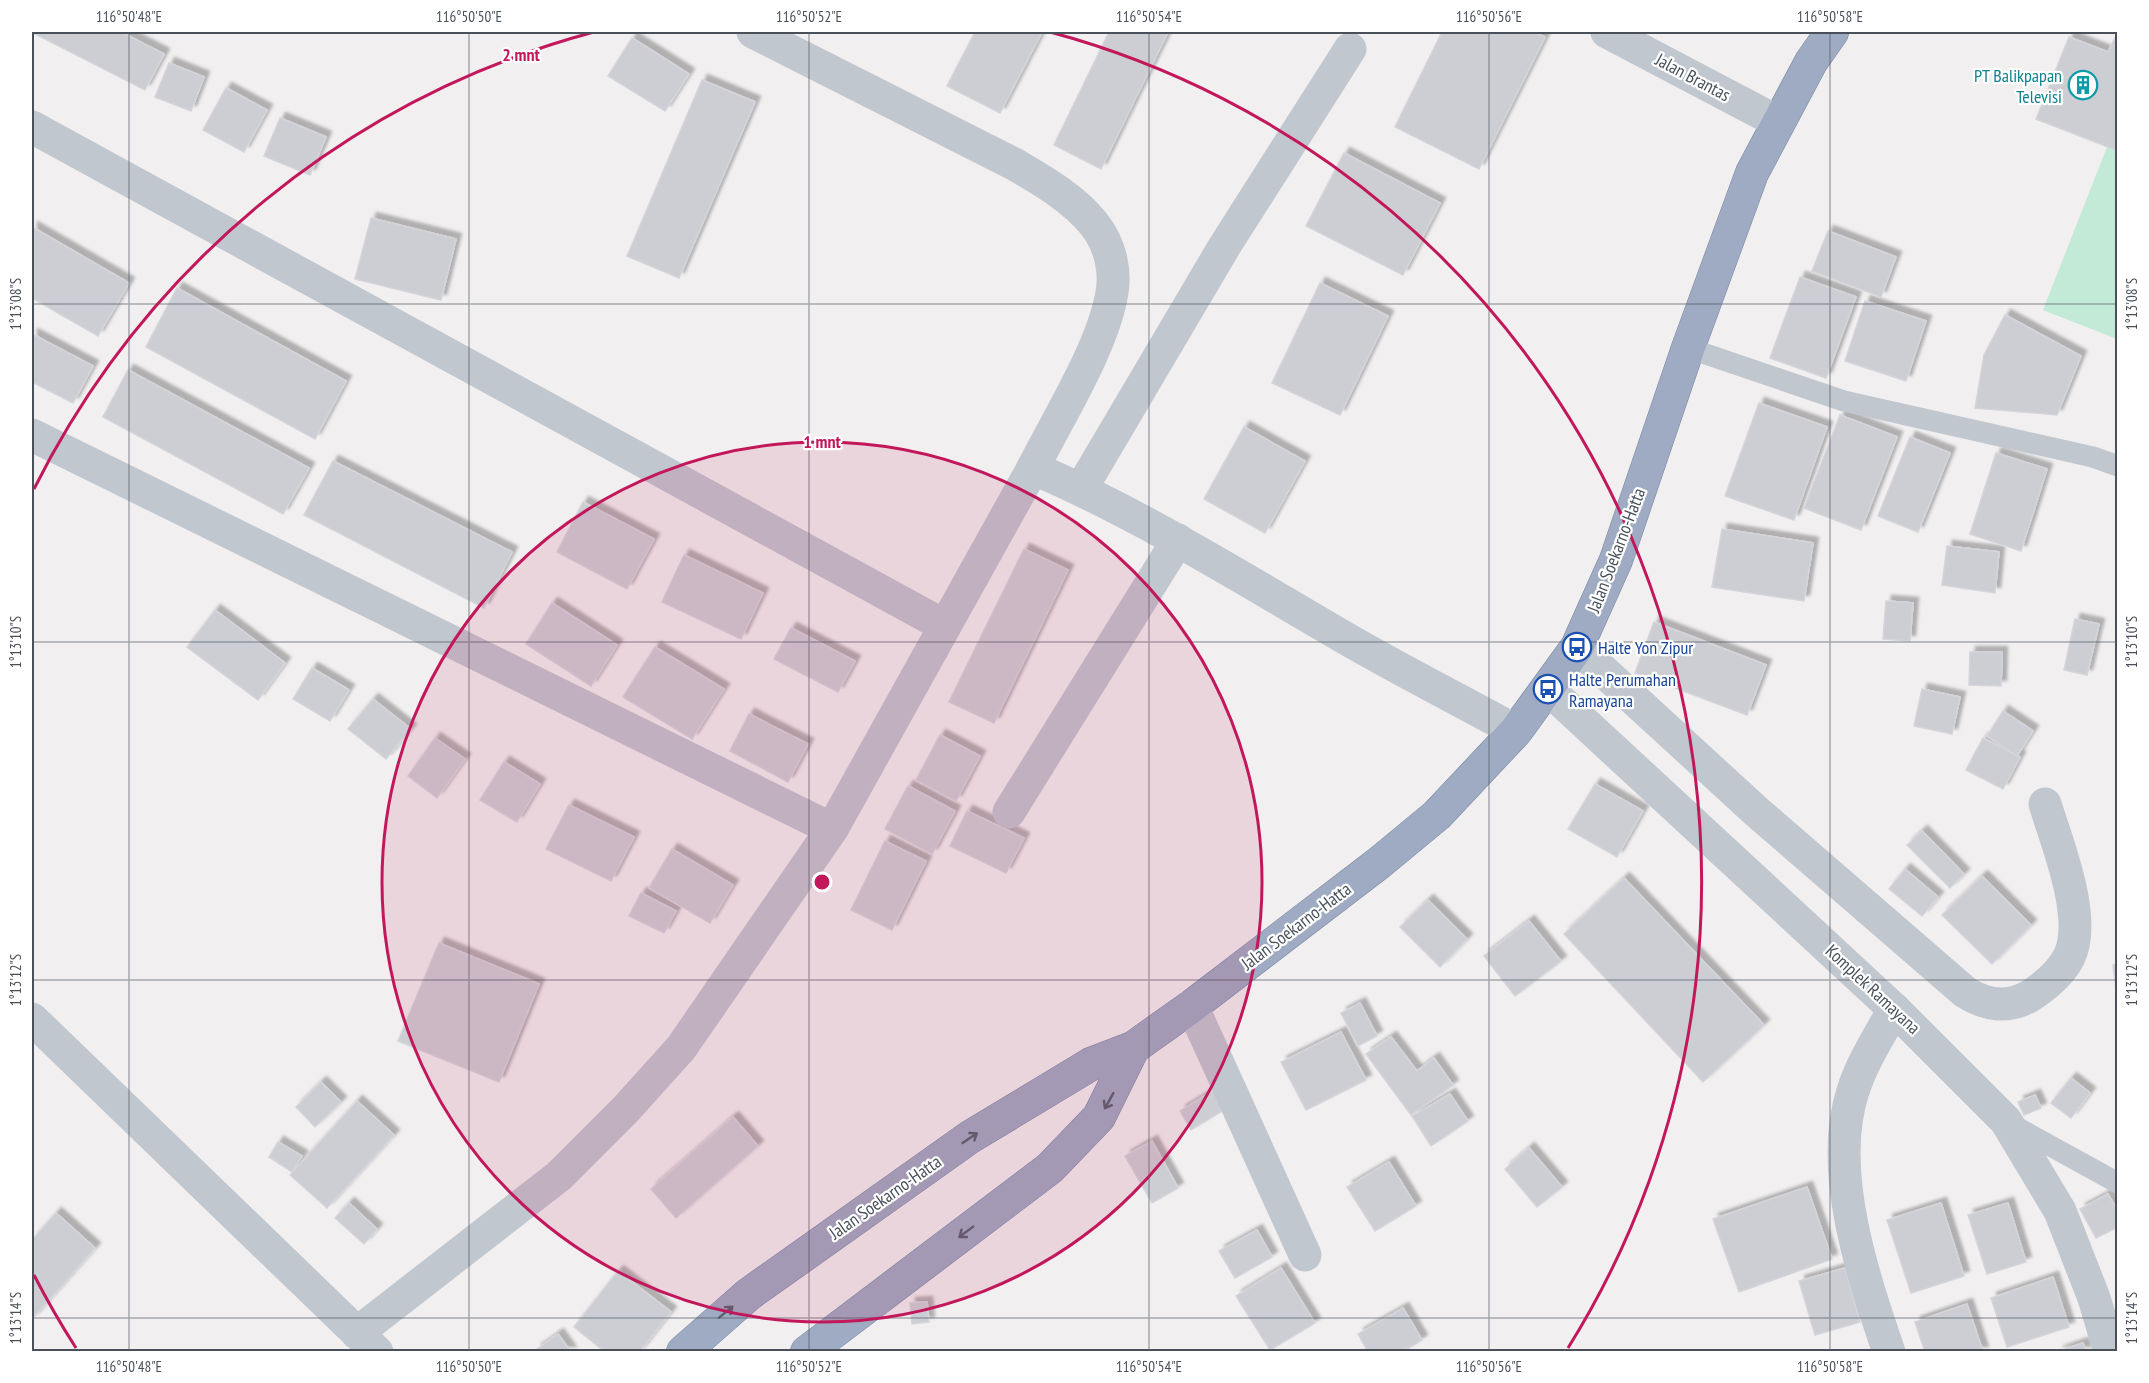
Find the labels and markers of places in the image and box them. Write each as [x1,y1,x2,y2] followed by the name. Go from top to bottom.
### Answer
[1974,64,2062,108] place label: PT Balikpapan Televisi
[2067,69,2099,101] building icon: PT Balikpapan Televisi
[1561,631,1593,663] bus stop icon: Halte Yon Zipur
[1598,636,1693,659] place label: Halte Yon Zipur
[1569,668,1676,712] place label: Halte Perumahan Ramayana
[1532,673,1564,705] bus stop icon: Halte Perumahan Ramayana
[812,872,832,892] centre of rings

